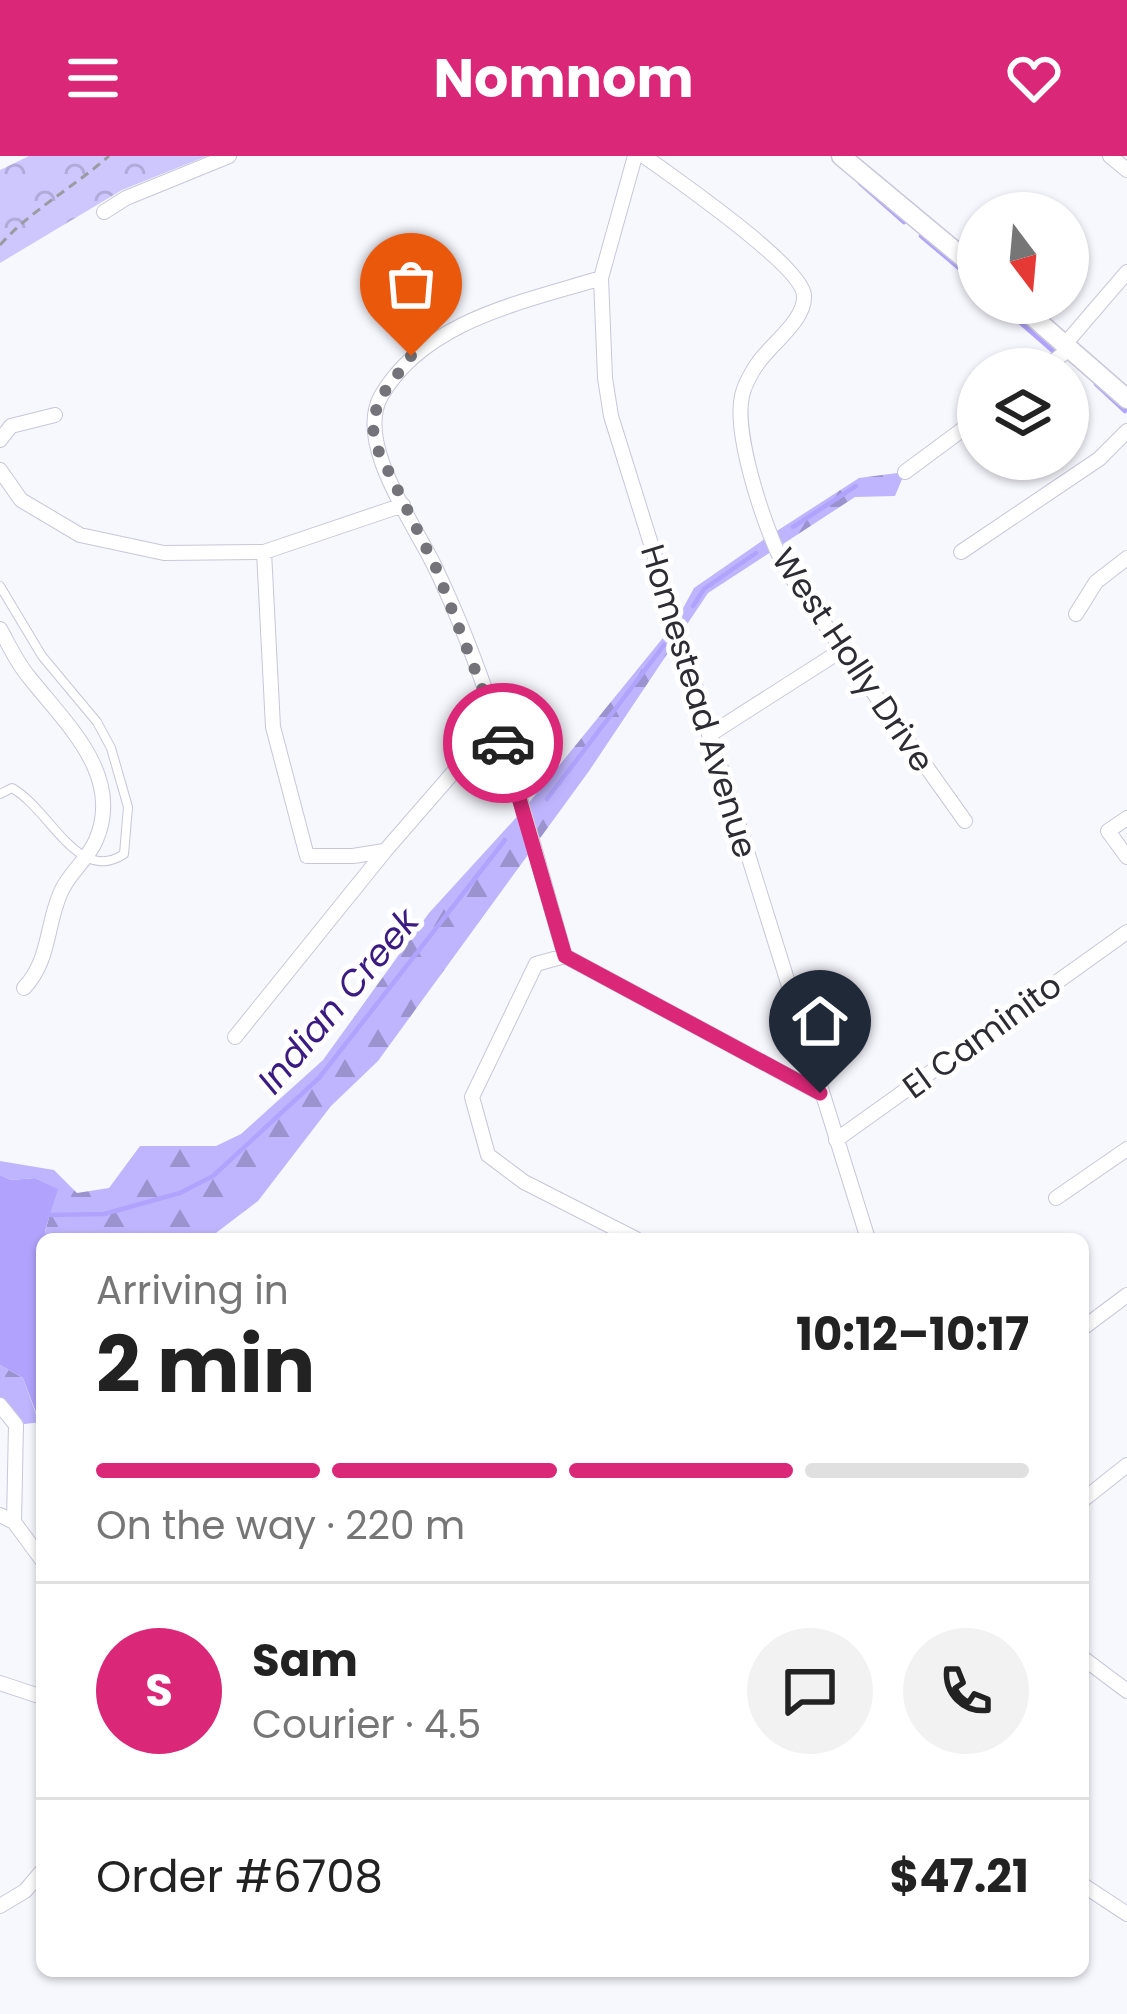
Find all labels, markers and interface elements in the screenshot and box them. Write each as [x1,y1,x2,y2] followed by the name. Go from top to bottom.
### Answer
[433,40,694,116] text: Nomnom
[60,45,126,111] icon: menu
[1001,45,1067,111] icon: heart
[957,192,1089,324] north arrow
[957,192,1089,480] map controls
[360,233,462,356] pin
[378,251,444,317] icon: bag
[957,348,1089,480] button: layers
[629,539,769,863] street label: Homestead Avenue
[761,539,945,781] street label: West Holly Drive
[443,683,563,803] courier
[470,710,536,776] icon: car
[245,896,432,1105] water label: Indian Creek
[893,962,1071,1110] street label: El Caminito
[769,970,871,1093] pin
[787,988,853,1054] icon: home
[96,1263,289,1318] text: Arriving in
[796,1303,1029,1366] text: 10:12–10:17
[96,1310,315,1419] text: 2 min
[96,1498,465,1553] text: On the way · 220 m
[747,1628,873,1754] button: chat
[903,1628,1029,1754] button: phone
[252,1629,358,1692] text: Sam
[145,1659,173,1722] text: S
[252,1697,481,1752] text: Courier · 4.5
[96,1845,383,1908] text: Order #6708
[890,1845,1029,1908] text: $47.21

